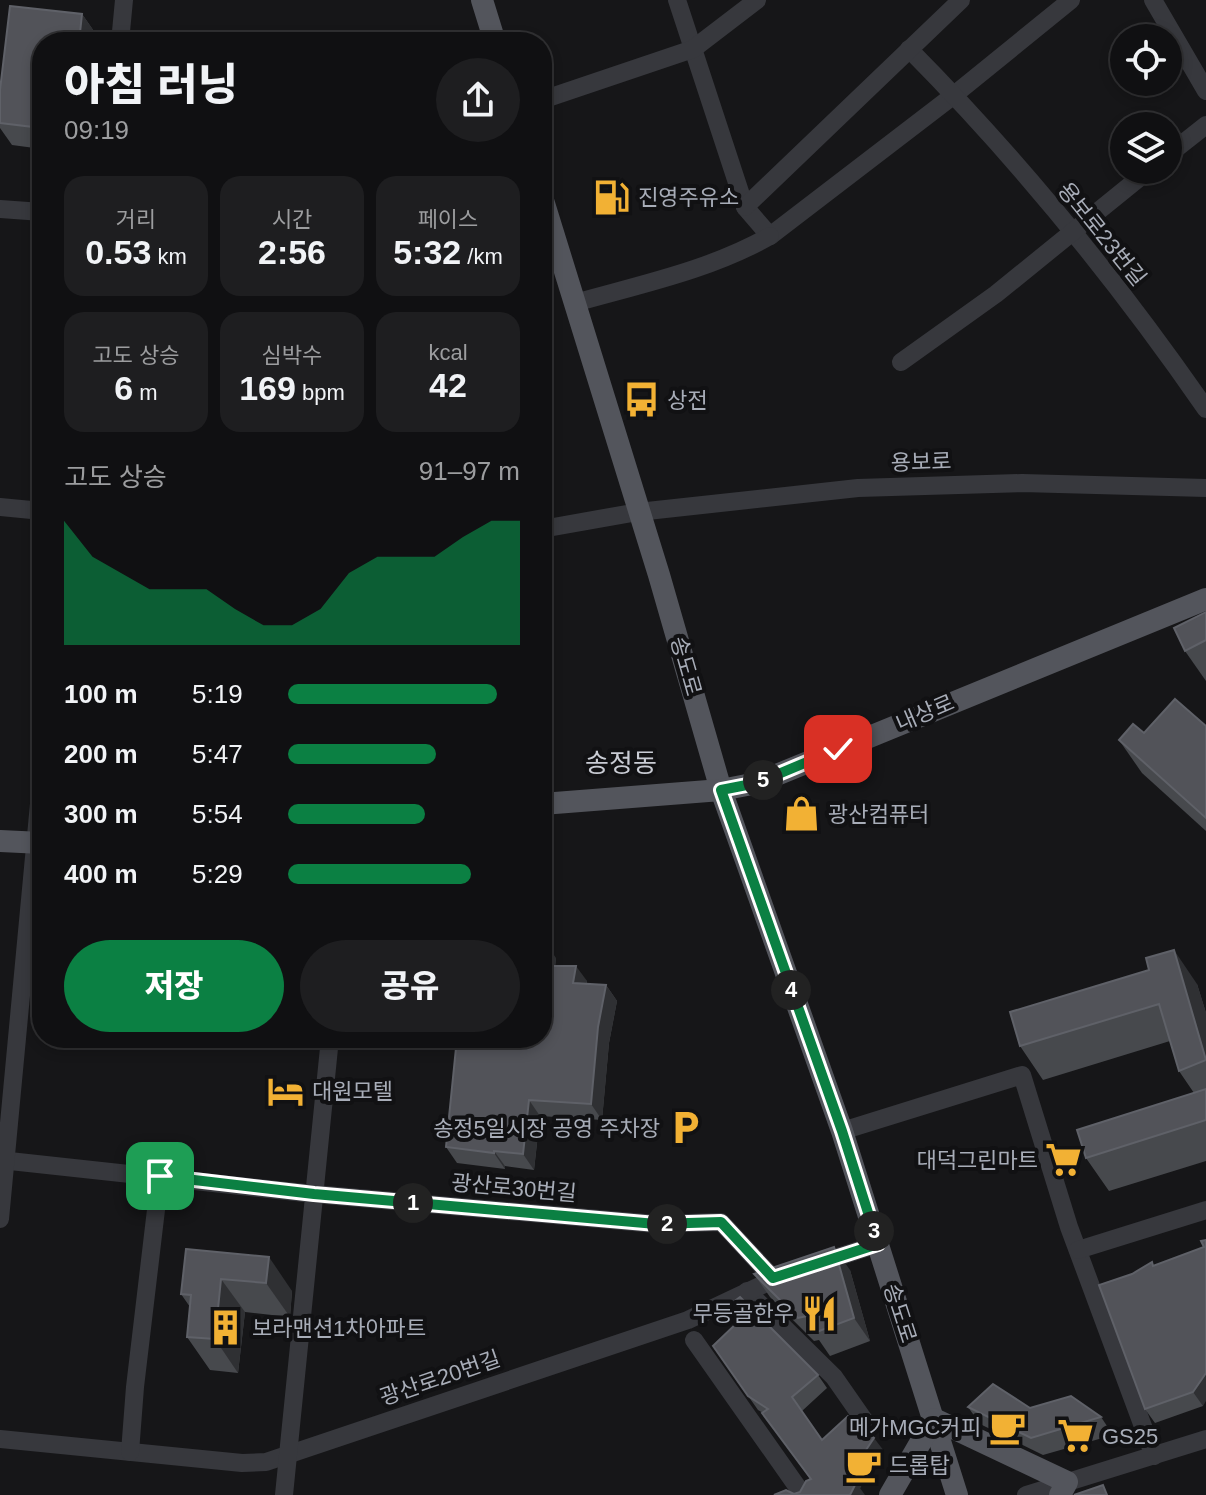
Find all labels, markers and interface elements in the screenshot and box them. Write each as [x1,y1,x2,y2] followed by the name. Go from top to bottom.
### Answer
[1110,24,1182,184] map controls
[1110,24,1182,96] button: locate
[436,58,520,142] button: share
[64,60,238,109] text: 아침 러닝
[1110,112,1182,184] button: layers
[64,115,129,145] text: 09:19
[1053,177,1151,291] street label: 용보로23번길
[593,178,631,216] fuel station icon: 진영주유소
[638,185,739,210] place label: 진영주유소
[116,207,156,232] text: 거리
[272,207,312,232] text: 시간
[418,207,478,232] text: 페이스
[85,233,151,271] text: 0.53
[258,233,326,271] text: 2:56
[393,233,461,271] text: 5:32
[151,244,187,269] text: km
[461,244,503,269] text: /km
[428,340,468,365] text: kcal
[92,343,180,368] text: 고도 상승
[262,343,322,368] text: 심박수
[429,366,467,404] text: 42
[114,369,133,407] text: 6
[239,369,296,407] text: 169
[133,380,158,405] text: m
[296,380,345,405] text: bpm
[622,381,660,419] bus stop icon: 상전
[667,388,707,413] place label: 상전
[890,448,952,476] street label: 용보로
[419,456,520,486] text: 91–97 m
[64,462,167,492] text: 고도 상승
[666,633,706,699] street label: 송도로
[64,679,138,709] text: 100 m
[192,679,243,709] text: 5:19
[892,690,958,736] street label: 내상로
[804,715,872,783] pin
[816,727,860,771] icon: check
[64,739,138,769] text: 200 m
[192,739,243,769] text: 5:47
[585,748,657,778] district label: 송정동
[743,760,783,800] pin: 5
[757,767,769,792] text: 5
[783,795,821,833] shop icon: 광산컴퓨터
[64,799,138,829] text: 300 m
[192,799,243,829] text: 5:54
[828,802,929,827] place label: 광산컴퓨터
[64,859,138,889] text: 400 m
[192,859,243,889] text: 5:29
[64,940,284,1032] button: 저장
[300,940,520,1032] button: 공유
[771,970,811,1010] pin: 4
[785,977,797,1002] text: 4
[267,1072,305,1110] hotel icon: 대원모텔
[312,1079,393,1104] place label: 대원모텔
[667,1109,705,1147] parking icon: 송정5일시장 공영 주차장
[433,1116,660,1141] place label: 송정5일시장 공영 주차장
[1045,1141,1083,1179] supermarket icon: 대덕그린마트
[126,1142,194,1210] pin
[917,1148,1038,1173] place label: 대덕그린마트
[138,1154,182,1198] icon: arrive
[450,1170,578,1206] street label: 광산로30번길
[393,1183,433,1223] pin: 1
[407,1190,419,1215] text: 1
[647,1204,687,1244] pin: 2
[661,1211,673,1236] text: 2
[854,1211,894,1251] pin: 3
[868,1218,880,1243] text: 3
[879,1280,921,1346] street label: 송도로
[801,1294,839,1332] restaurant icon: 무등골한우
[693,1301,794,1326] place label: 무등골한우
[207,1309,245,1347] building icon: 보라맨션1차아파트
[252,1316,426,1341] place label: 보라맨션1차아파트
[377,1346,503,1410] street label: 광산로20번길
[988,1408,1026,1446] cafe icon: 메가MGC커피
[849,1415,981,1440] place label: 메가MGC커피
[1057,1417,1095,1455] supermarket icon: GS25
[1102,1424,1158,1449] place label: GS25
[844,1446,882,1484] cafe icon: 드롭탑
[889,1453,950,1478] place label: 드롭탑

